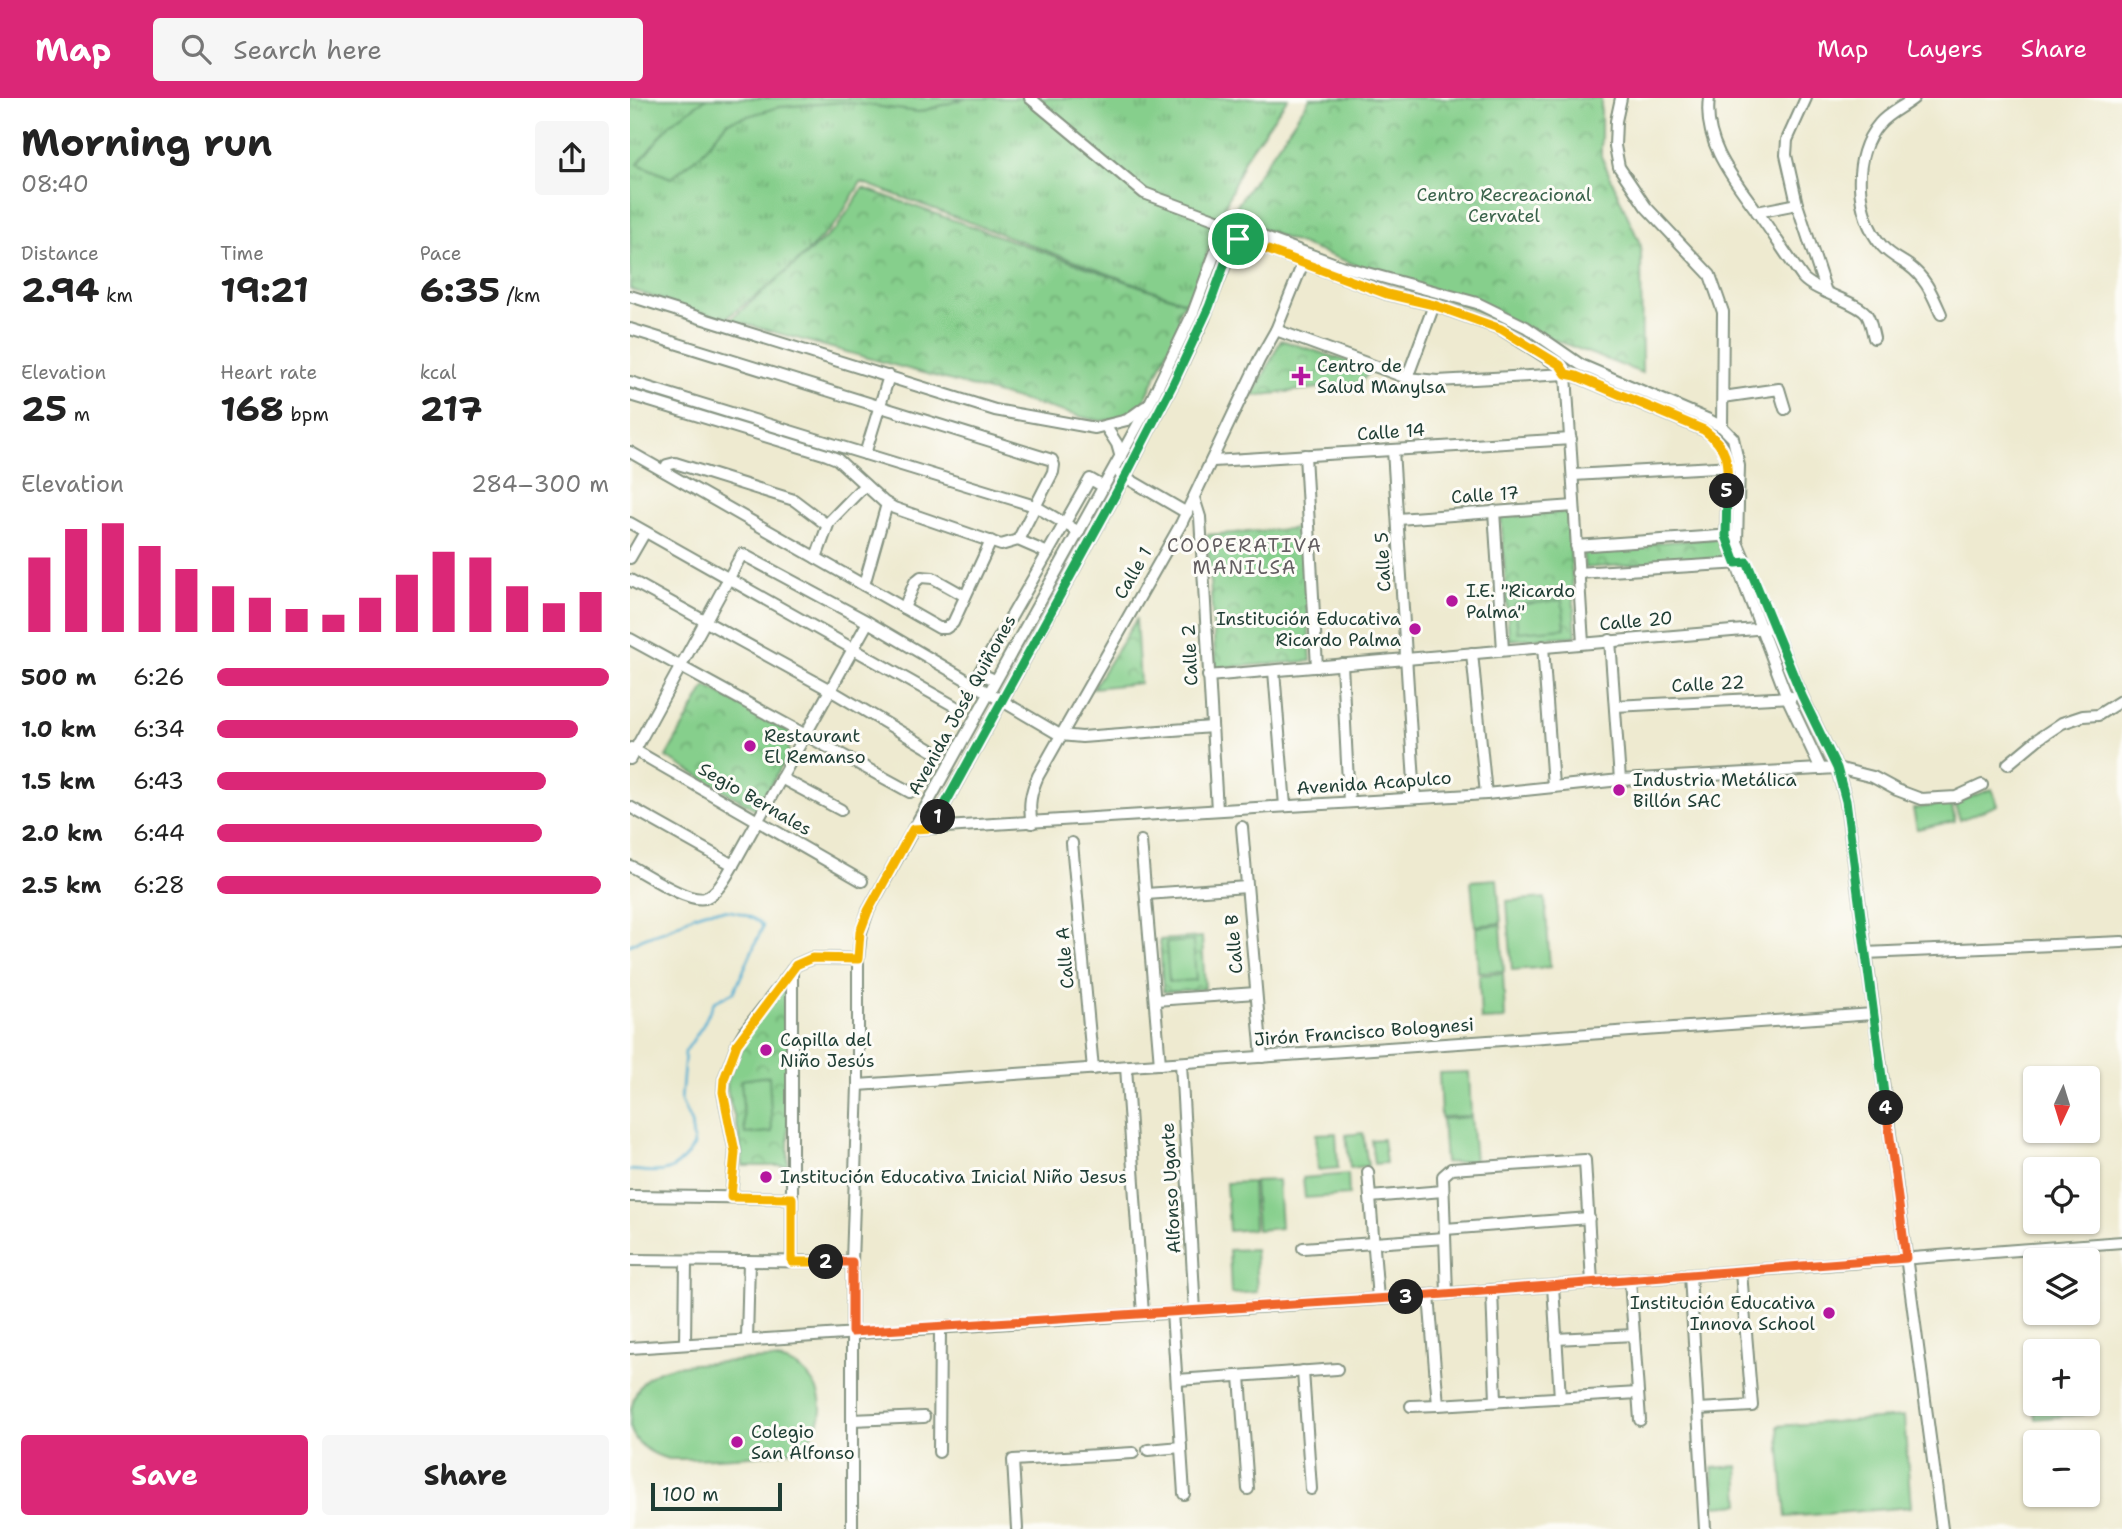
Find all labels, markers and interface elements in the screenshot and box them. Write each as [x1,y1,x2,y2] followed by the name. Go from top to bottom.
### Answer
[153,18,643,81] search box
[35,27,111,72] text: Map
[177,30,215,68] icon: search
[233,32,382,67] text: Search here
[1817,33,1868,65] text: Map
[1906,33,1983,65] text: Layers
[2021,33,2087,65] text: Share
[21,117,272,168] text: Morning run
[535,121,609,195] button: share
[21,169,89,199] text: 08:40
[1417,183,1592,228] park label: Centro Recreacional Cervatel
[1208,209,1268,269] pin
[1219,220,1257,258] icon: arrive
[21,241,99,266] text: Distance
[220,241,264,266] text: Time
[420,241,461,266] text: Pace
[21,266,99,313] text: 2.94
[220,266,309,313] text: 19:21
[420,266,500,313] text: 6:35
[99,283,133,308] text: km
[500,283,540,308] text: /km
[1317,354,1446,399] place label: Centro de Salud Manylsa
[21,360,106,385] text: Elevation
[220,360,317,385] text: Heart rate
[420,360,457,385] text: kcal
[1291,366,1311,386] marker: Centro de Salud Manylsa
[21,385,67,432] text: 25
[220,385,284,432] text: 168
[420,385,483,432] text: 217
[67,402,90,427] text: m
[284,402,329,427] text: bpm
[1356,418,1426,446] street label: Calle 14
[21,469,124,499] text: Elevation
[471,469,609,499] text: 284–300 m
[1710,474,1744,508] pin: 5
[1721,478,1732,503] text: 5
[1450,481,1520,509] street label: Calle 17
[1369,531,1397,593] street label: Calle 5
[1167,533,1323,580] district label: COOPERATIVA MANILSA
[1109,543,1157,603] street label: Calle 1
[1466,579,1575,624] place label: I.E. "Ricardo Palma"
[1444,593,1460,609] marker: I.E. "Ricardo Palma"
[1598,606,1674,636] street label: Calle 20
[1216,607,1401,652] place label: Institución Educativa Ricardo Palma
[902,611,1022,799] street label: Avenida José Quiñones
[1407,621,1423,637] marker: Institución Educativa Ricardo Palma
[1176,624,1204,686] street label: Calle 2
[21,662,96,692] text: 500 m
[133,662,185,692] text: 6:26
[1671,670,1745,698] street label: Calle 22
[21,714,96,744] text: 1.0 km
[133,714,185,744] text: 6:34
[764,724,866,769] place label: Restaurant El Remanso
[742,738,758,754] marker: Restaurant El Remanso
[694,757,816,841] street label: Segio Bernales
[21,766,95,796] text: 1.5 km
[133,766,184,796] text: 6:43
[1296,766,1452,800] street label: Avenida Acapulco
[1633,768,1797,813] place label: Industria Metálica Billón SAC
[1611,782,1627,798] marker: Industria Metálica Billón SAC
[920,800,956,834] pin: 1
[933,804,942,829] text: 1
[21,818,103,848] text: 2.0 km
[133,818,185,848] text: 6:44
[21,870,102,900] text: 2.5 km
[133,870,185,900] text: 6:28
[1219,913,1249,975] street label: Calle B
[1050,926,1080,990] street label: Calle A
[1253,1012,1475,1052] street label: Jirón Francisco Bolognesi
[780,1028,875,1073] place label: Capilla del Niño Jesús
[758,1042,774,1058] marker: Capilla del Niño Jesús
[2023,1066,2100,1143] north arrow
[2023,1066,2100,1507] map controls
[1868,1090,1904,1126] pin: 4
[1879,1095,1892,1120] text: 4
[1156,1122,1186,1254] street label: Alfonso Ugarte
[2023,1157,2100,1234] button: locate
[780,1165,1127,1189] place label: Institución Educativa Inicial Niño Jesus
[758,1169,774,1185] marker: Institución Educativa Inicial Niño Jesus
[808,1244,844,1280] pin: 2
[2023,1248,2100,1325] button: layers
[819,1249,832,1274] text: 2
[1388,1280,1424,1314] pin: 3
[1399,1284,1412,1309] text: 3
[1630,1291,1816,1336] place label: Institución Educativa Innova School
[1821,1305,1837,1321] marker: Institución Educativa Innova School
[2023,1339,2100,1416] button: +
[751,1420,855,1465] place label: Colegio San Alfonso
[2023,1430,2100,1507] button: −
[729,1434,745,1450] marker: Colegio San Alfonso
[21,1435,308,1515] button: Save
[322,1435,609,1515] button: Share
[651,1480,782,1512] scale bar
[662,1482,719,1507] text: 100 m

